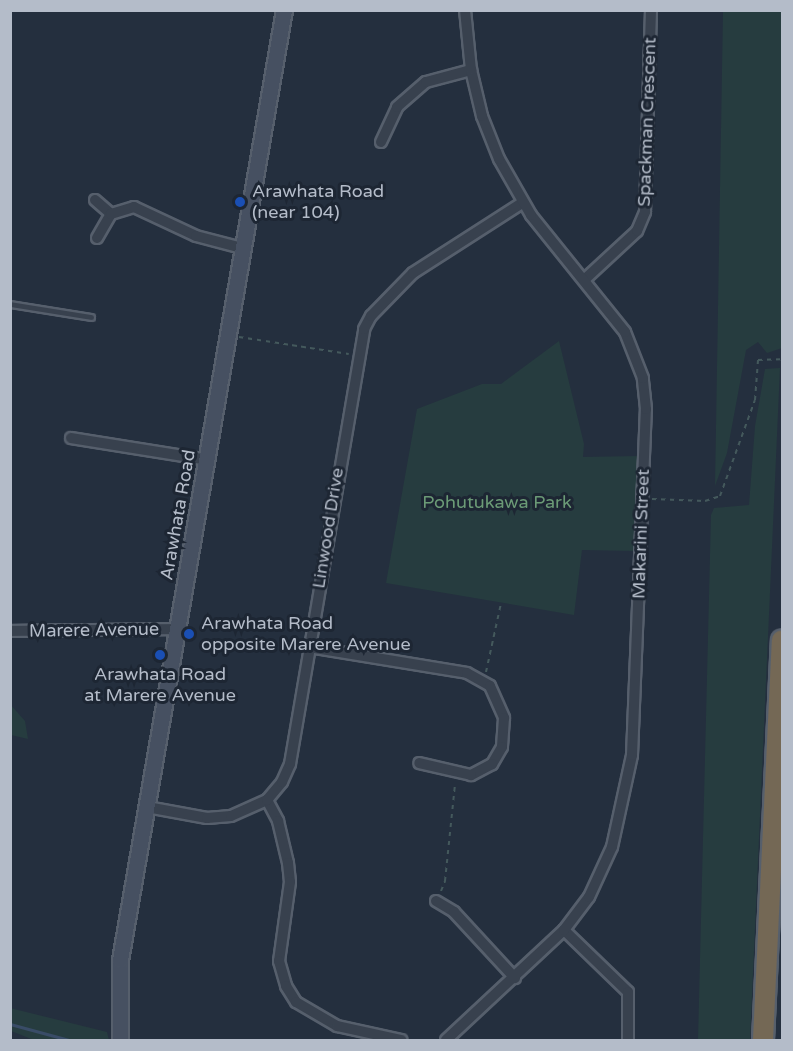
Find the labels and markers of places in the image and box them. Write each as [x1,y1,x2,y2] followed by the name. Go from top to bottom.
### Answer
[252,181,384,224] place label: Arawhata Road (near 104)
[233,195,247,209] marker: Arawhata Road (near 104)
[201,613,411,656] place label: Arawhata Road opposite Marere Avenue
[182,627,196,641] marker: Arawhata Road opposite Marere Avenue
[153,648,167,662] marker: Arawhata Road at Marere Avenue
[84,664,236,706] place label: Arawhata Road at Marere Avenue

